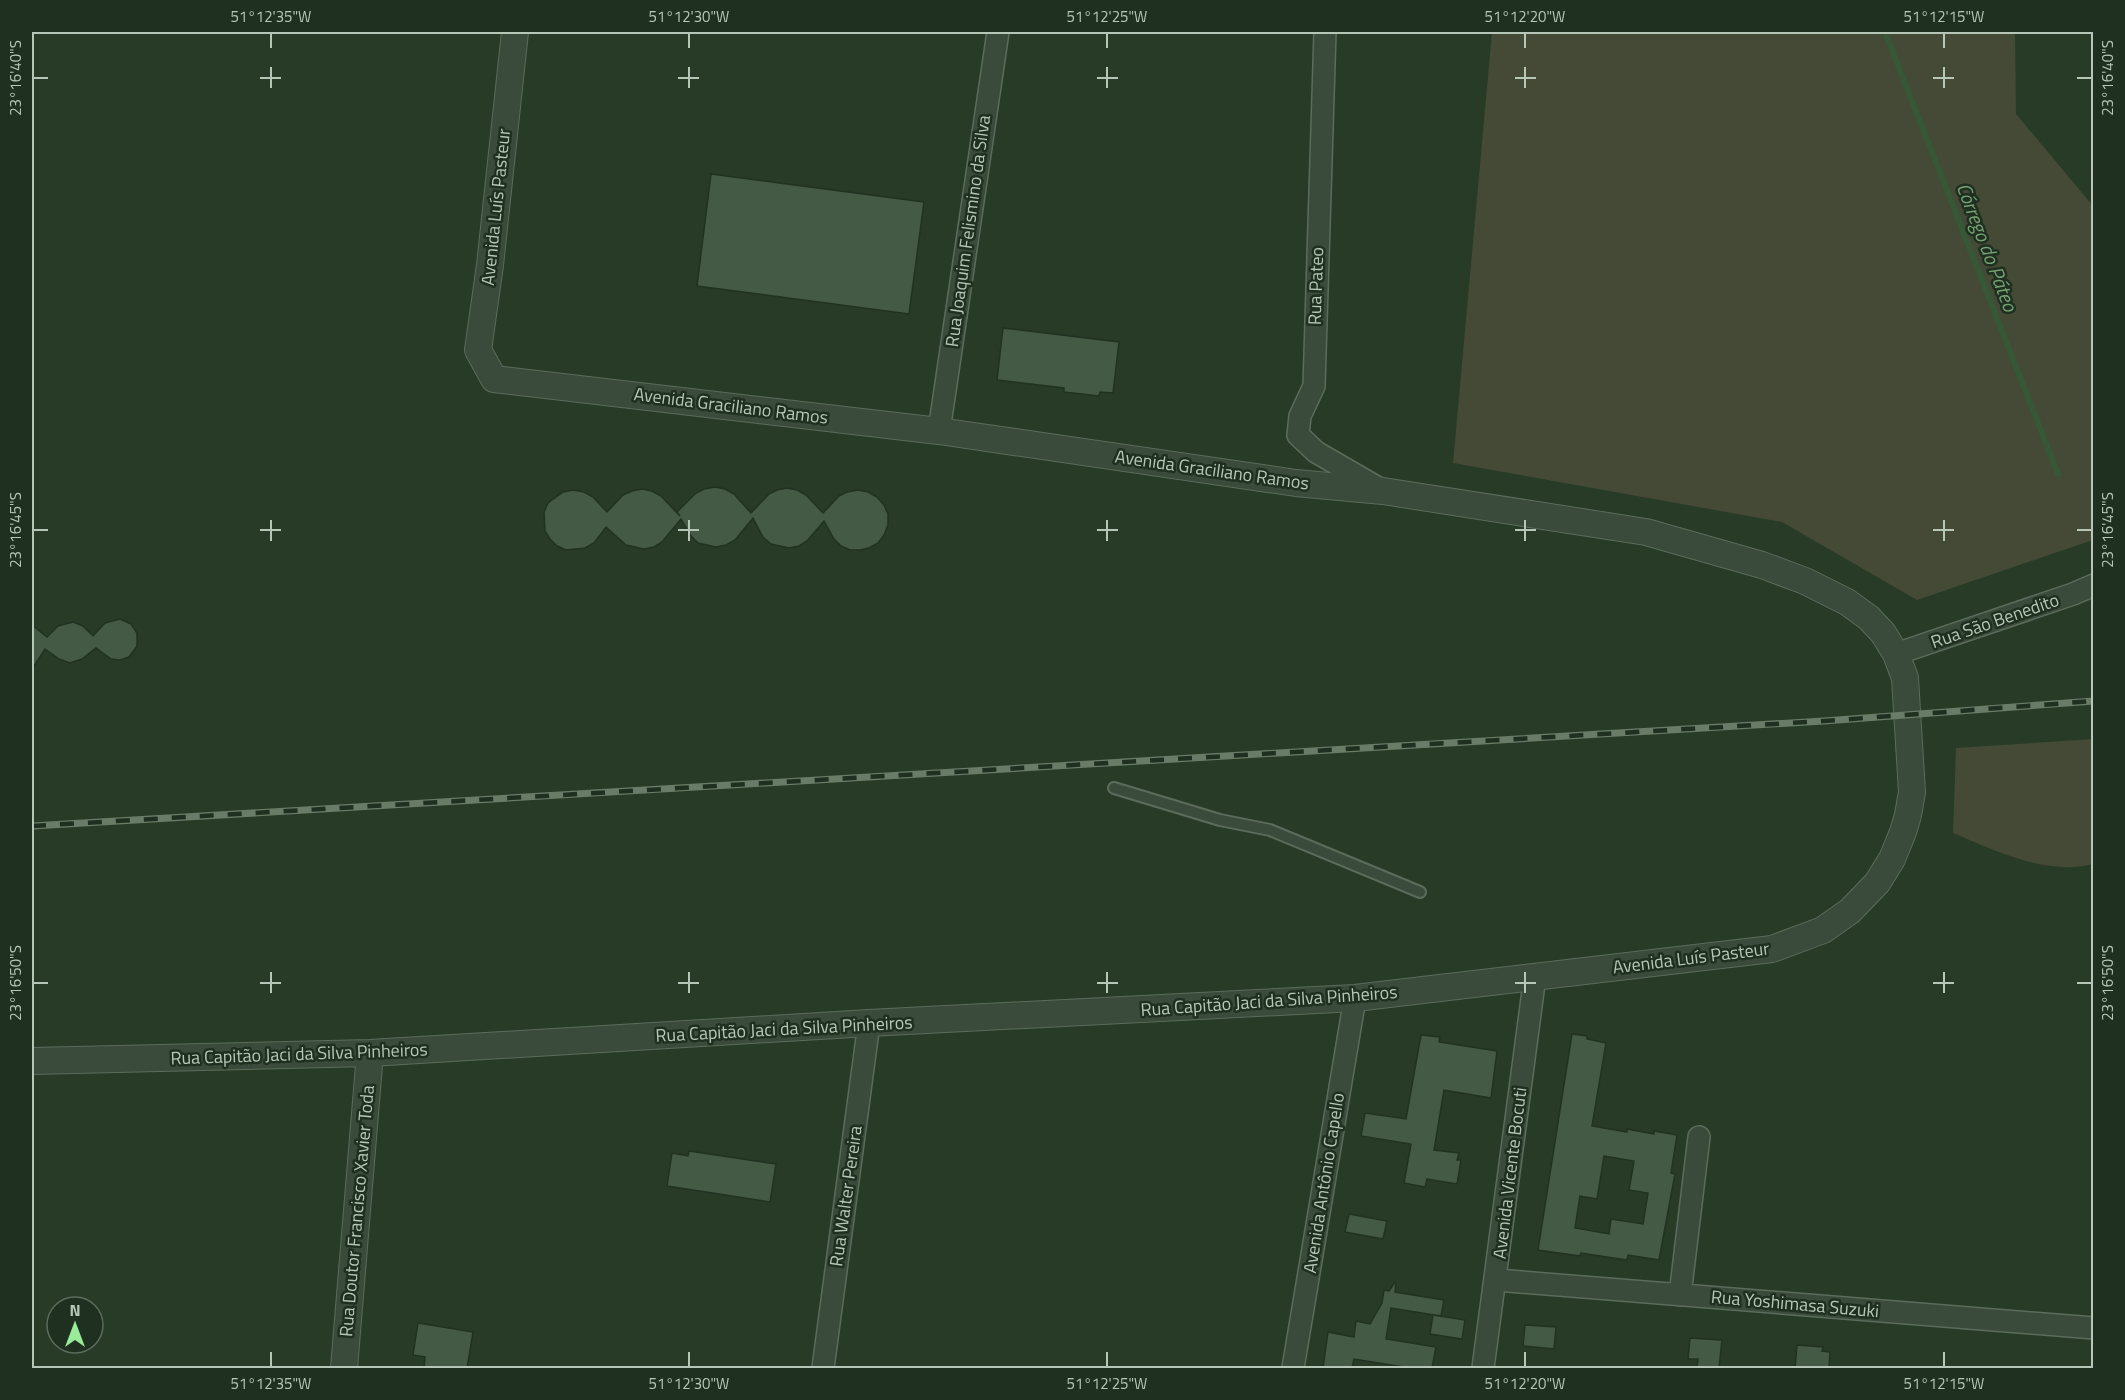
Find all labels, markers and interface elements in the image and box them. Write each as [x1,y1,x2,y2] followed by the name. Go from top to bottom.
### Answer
[231,5,311,28] text: 51°12'35"W
[649,5,729,28] text: 51°12'30"W
[1067,5,1147,28] text: 51°12'25"W
[1485,5,1565,28] text: 51°12'20"W
[1904,5,1984,28] text: 51°12'15"W
[4,40,27,116] text: 23°16'40"S
[2096,40,2119,116] text: 23°16'40"S
[938,113,997,349] street label: Rua Joaquim Felismino da Silva
[474,127,517,287] street label: Avenida Luís Pasteur
[1949,178,2027,317] water label: Córrego do Páteo
[1301,246,1330,325] street label: Rua Pateo
[632,380,830,431] street label: Avenida Graciliano Ramos
[1113,443,1311,496] street label: Avenida Graciliano Ramos
[4,492,27,568] text: 23°16'45"S
[2096,492,2119,568] text: 23°16'45"S
[1927,586,2063,655] street label: Rua São Benedito
[1611,934,1771,981] street label: Avenida Luís Pasteur
[4,945,27,1021] text: 23°16'50"S
[2096,945,2119,1021] text: 23°16'50"S
[1140,978,1398,1023] street label: Rua Capitão Jaci da Silva Pinheiros
[655,1008,913,1049] street label: Rua Capitão Jaci da Silva Pinheiros
[170,1036,428,1071] street label: Rua Capitão Jaci da Silva Pinheiros
[332,1084,381,1338] street label: Rua Doutor Francisco Xavier Toda
[1486,1086,1533,1260] street label: Avenida Vicente Bocuti
[1296,1091,1351,1275] street label: Avenida Antônio Capello
[822,1124,869,1268] street label: Rua Walter Pereira
[1710,1283,1880,1324] street label: Rua Yoshimasa Suzuki
[45,1295,105,1355] north arrow
[69,1298,81,1322] text: N
[231,1372,311,1395] text: 51°12'35"W
[649,1372,729,1395] text: 51°12'30"W
[1067,1372,1147,1395] text: 51°12'25"W
[1485,1372,1565,1395] text: 51°12'20"W
[1904,1372,1984,1395] text: 51°12'15"W

